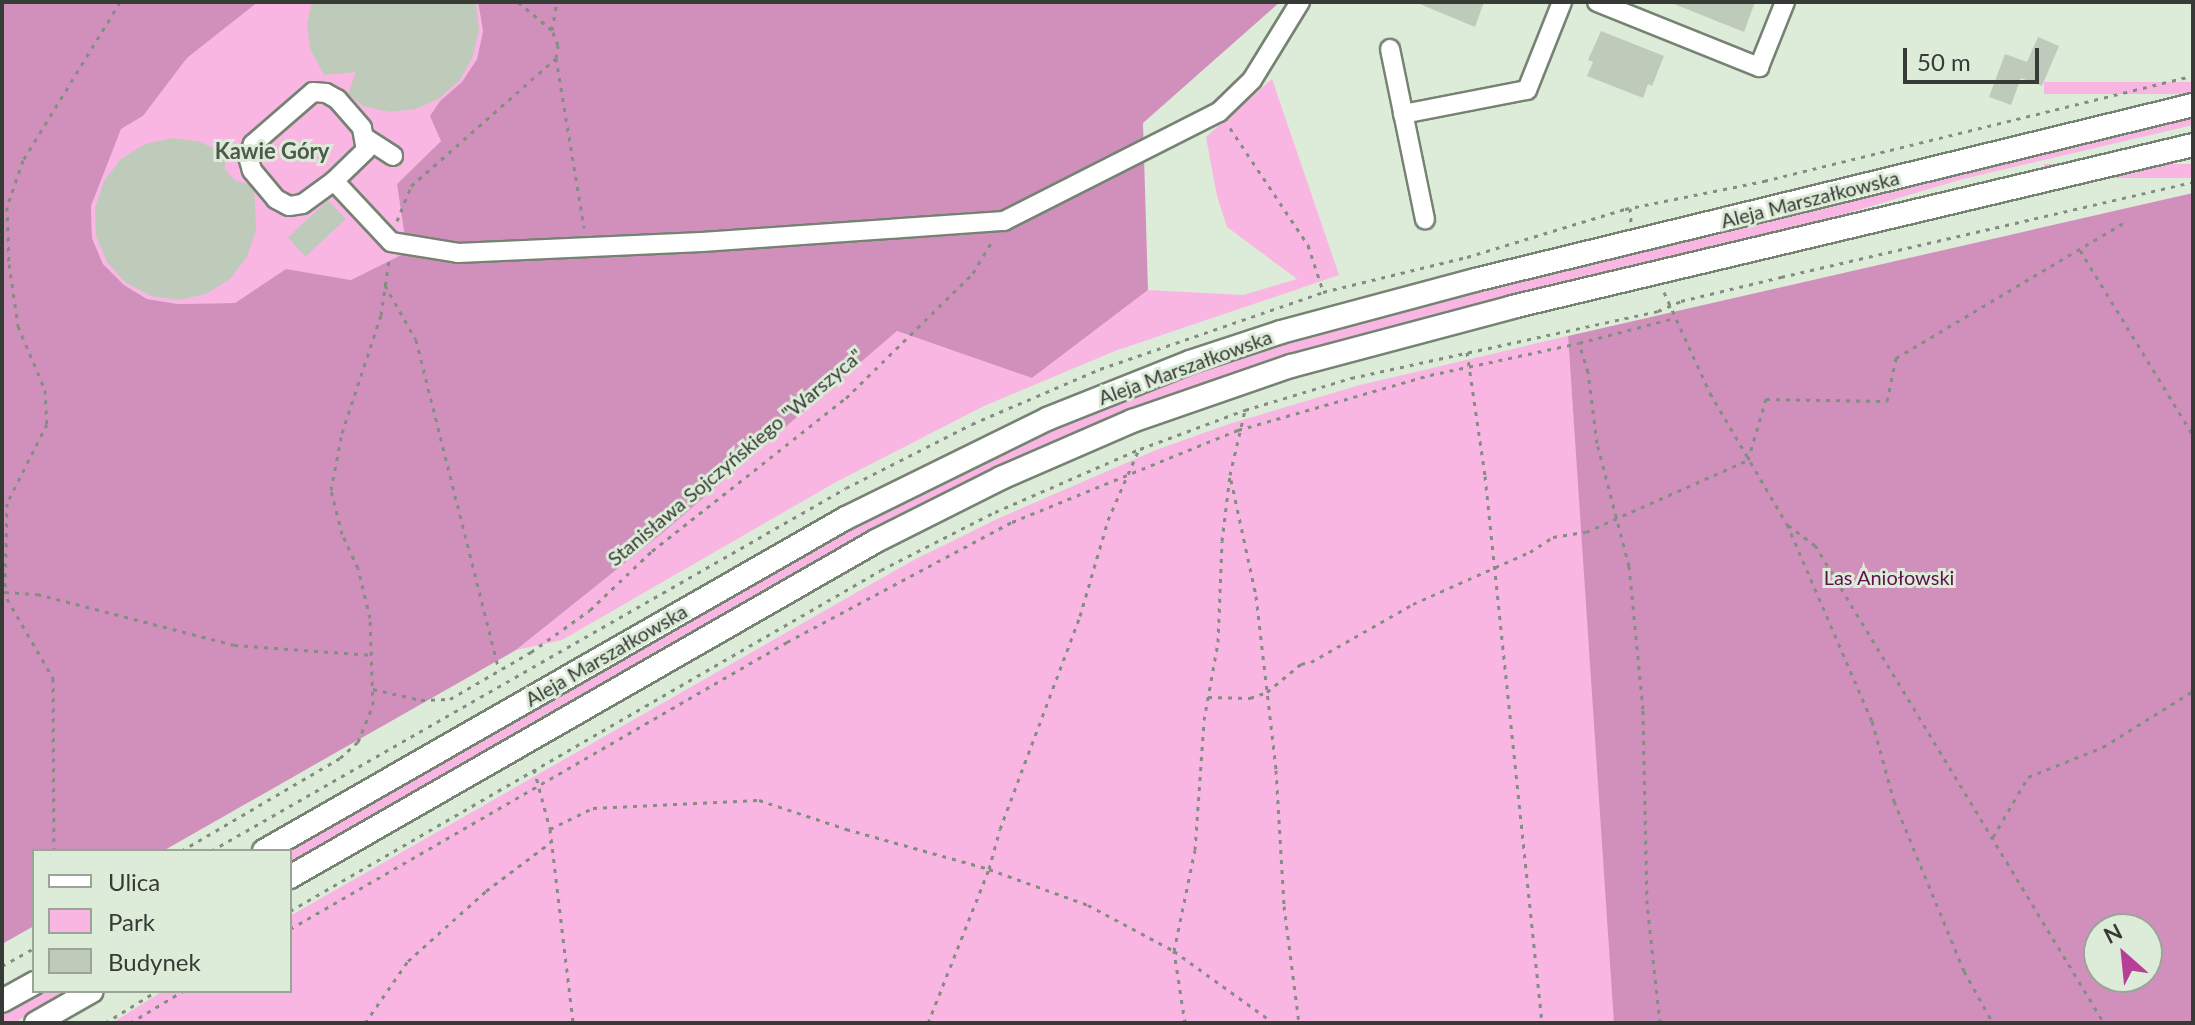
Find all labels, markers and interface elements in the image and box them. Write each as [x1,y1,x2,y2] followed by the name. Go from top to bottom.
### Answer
[1907,32,2043,82] scale bar
[1917,47,1971,76] text: 50 m
[215,138,329,164] district label: Kawie Góry
[1718,165,1902,233] street label: Aleja Marszałkowska
[1095,324,1275,410] street label: Aleja Marszałkowska
[603,343,867,571] street label: Stanisława Sojczyńskiego "Warszyca"
[1823,565,1955,589] park label: Las Aniołowski
[521,599,691,711] street label: Aleja Marszałkowska
[32,849,292,993] legend
[108,867,160,896] text: Ulica
[108,907,155,936] text: Park
[2083,913,2163,993] north arrow
[2099,917,2126,949] text: N
[108,947,201,976] text: Budynek

